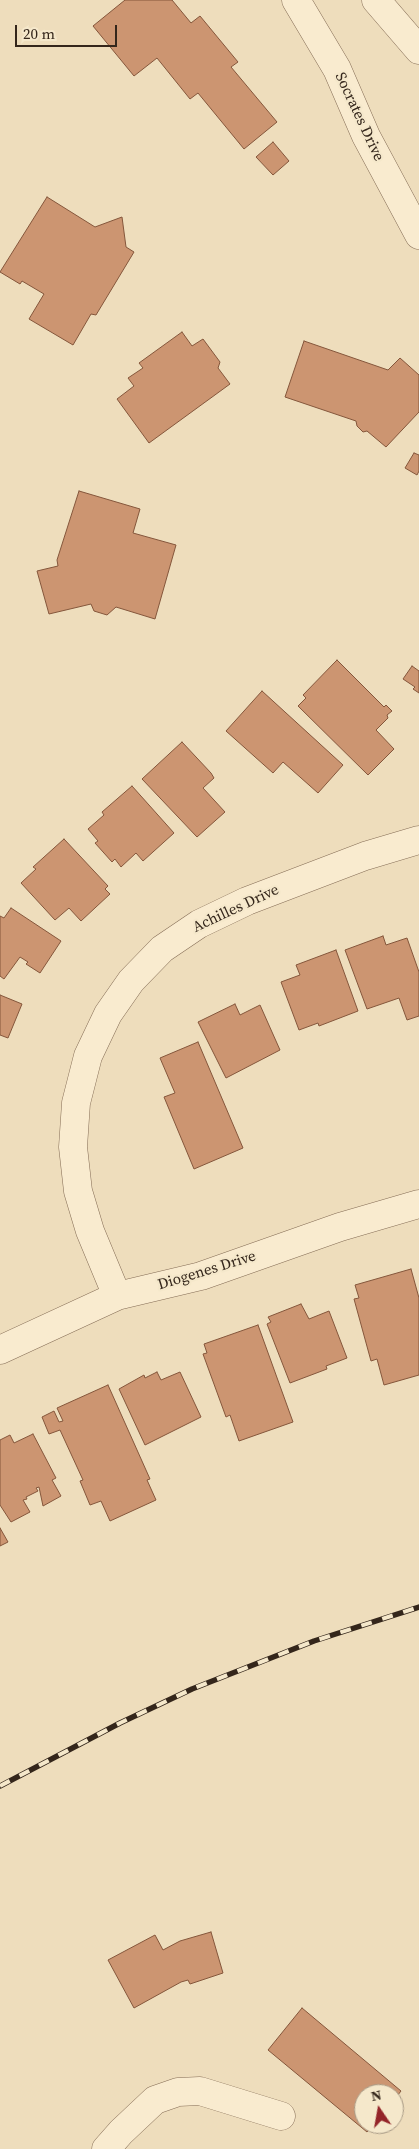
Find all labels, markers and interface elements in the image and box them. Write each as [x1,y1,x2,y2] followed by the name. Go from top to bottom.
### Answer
[18,15,120,47] scale bar
[23,23,55,44] text: 20 m
[331,70,387,164] street label: Socrates Drive
[190,881,282,937] street label: Achilles Drive
[156,1248,258,1294] street label: Diogenes Drive
[354,2084,404,2134] north arrow
[369,2084,383,2106] text: N

